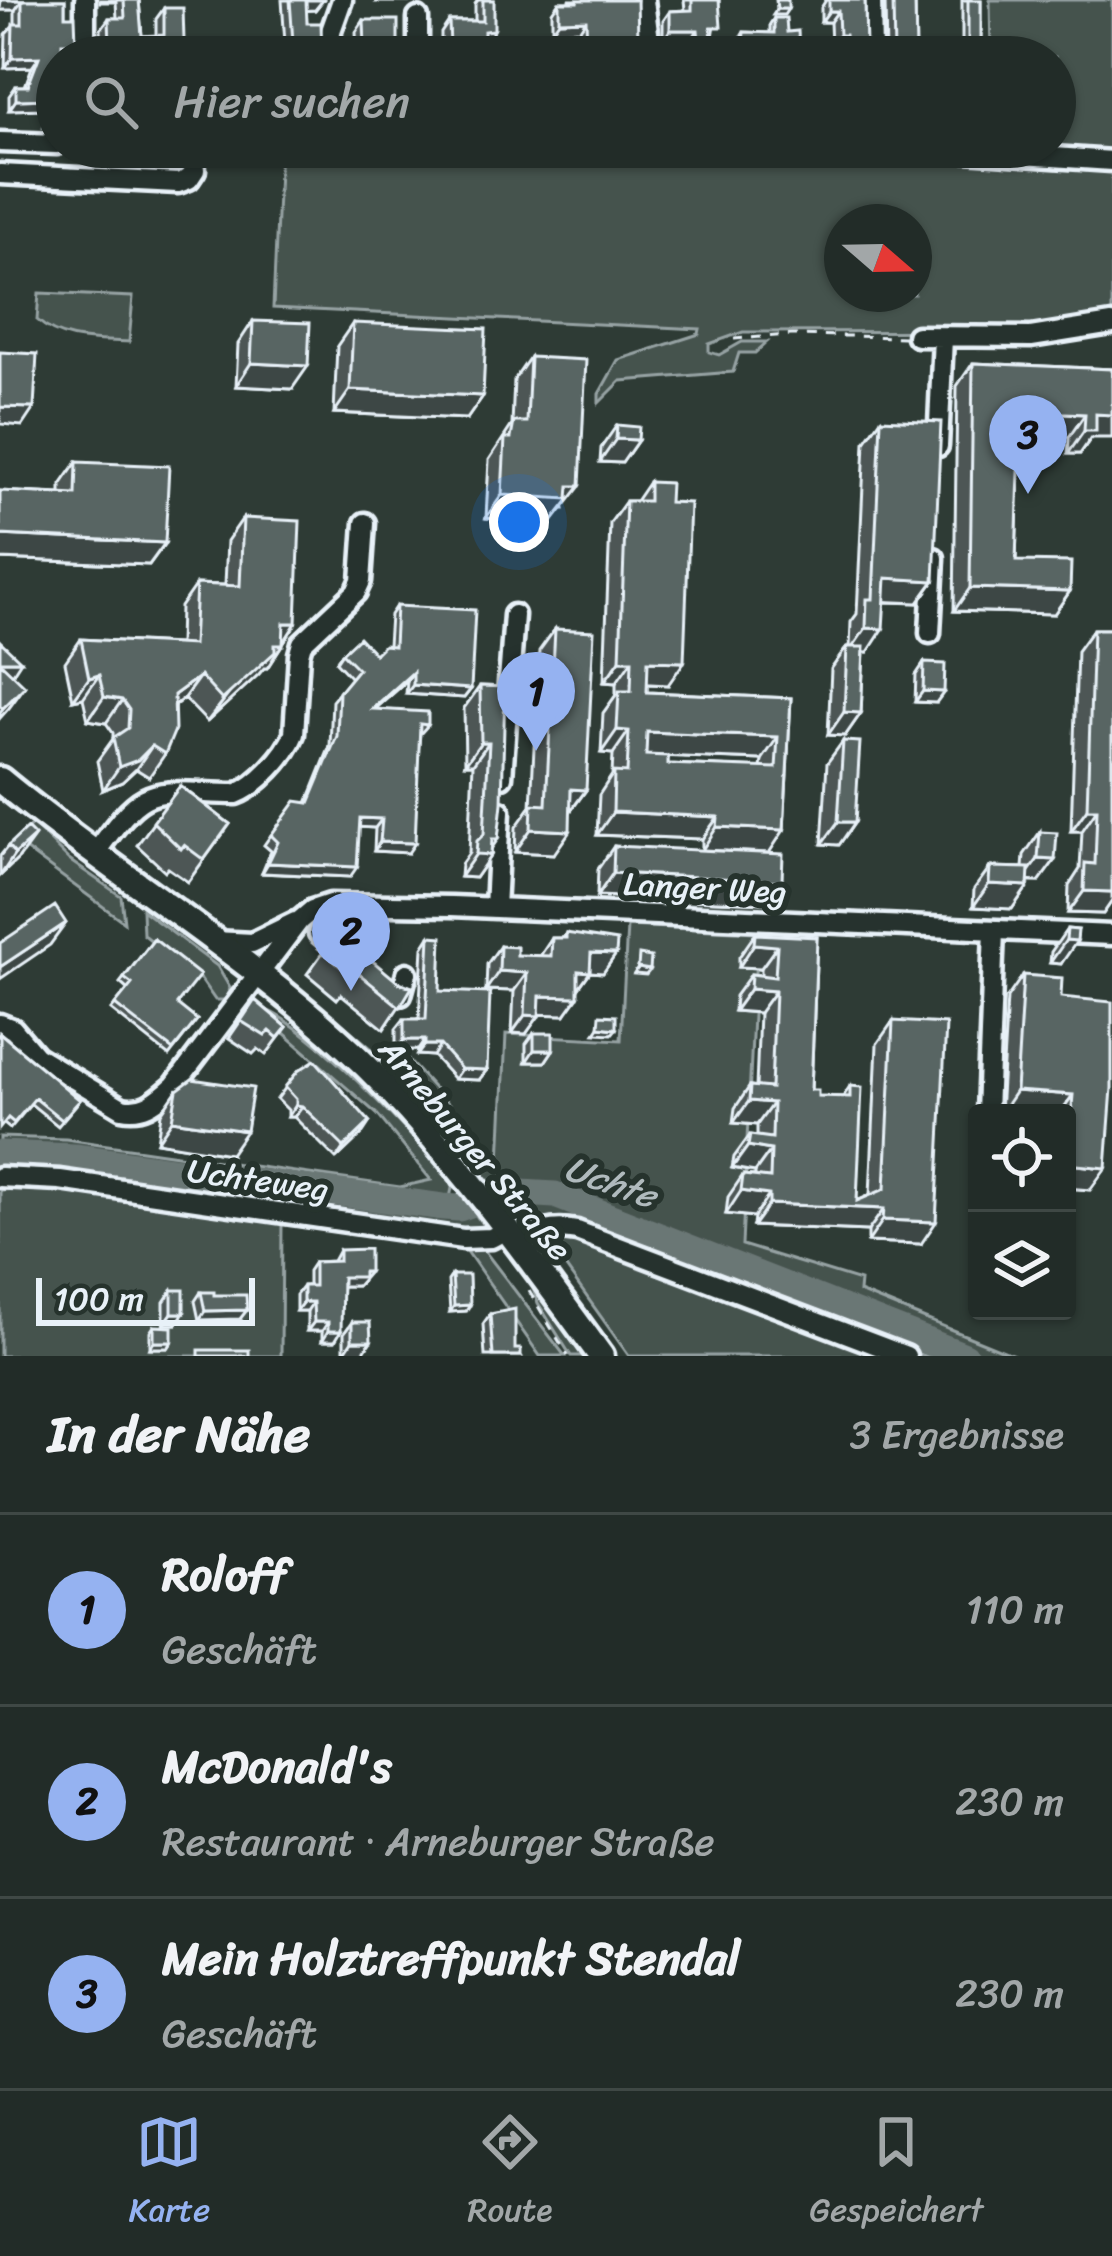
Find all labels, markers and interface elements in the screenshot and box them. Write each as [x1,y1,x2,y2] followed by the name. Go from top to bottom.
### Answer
[36,36,1076,168] search box
[174,62,410,142] text: Hier suchen
[78,69,144,135] icon: search
[824,204,932,312] north arrow
[989,395,1067,494] pin: 3
[489,492,549,552] your location
[497,652,575,751] pin: 1
[622,855,788,921] street label: Langer Weg
[312,892,390,991] pin: 2
[363,1024,587,1275] street label: Arneburger Straße
[968,1104,1076,1320] map controls
[968,1104,1076,1212] button: locate
[556,1136,669,1229] water label: Uchte
[183,1141,332,1219] street label: Uchteweg
[968,1212,1076,1320] button: layers
[54,1270,144,1328] text: 100 m
[36,1272,255,1325] scale bar
[48,1389,310,1479] text: In der Nähe
[850,1400,1064,1469] text: 3 Ergebnisse
[162,1535,288,1615] text: Roloff
[79,1575,95,1644] text: 1
[966,1575,1064,1644] text: 110 m
[162,1615,317,1684] text: Geschäft
[162,1727,392,1807] text: McDonald's
[76,1767,98,1836] text: 2
[955,1767,1064,1836] text: 230 m
[162,1807,715,1876] text: Restaurant · Arneburger Straße
[162,1919,740,1999] text: Mein Holztreffpunkt Stendal
[76,1959,98,2028] text: 3
[955,1959,1064,2028] text: 230 m
[162,1999,317,2068] text: Geschäft
[129,2109,210,2239] tab: Karte
[467,2109,552,2239] tab: Route
[810,2109,983,2239] tab: Gespeichert

